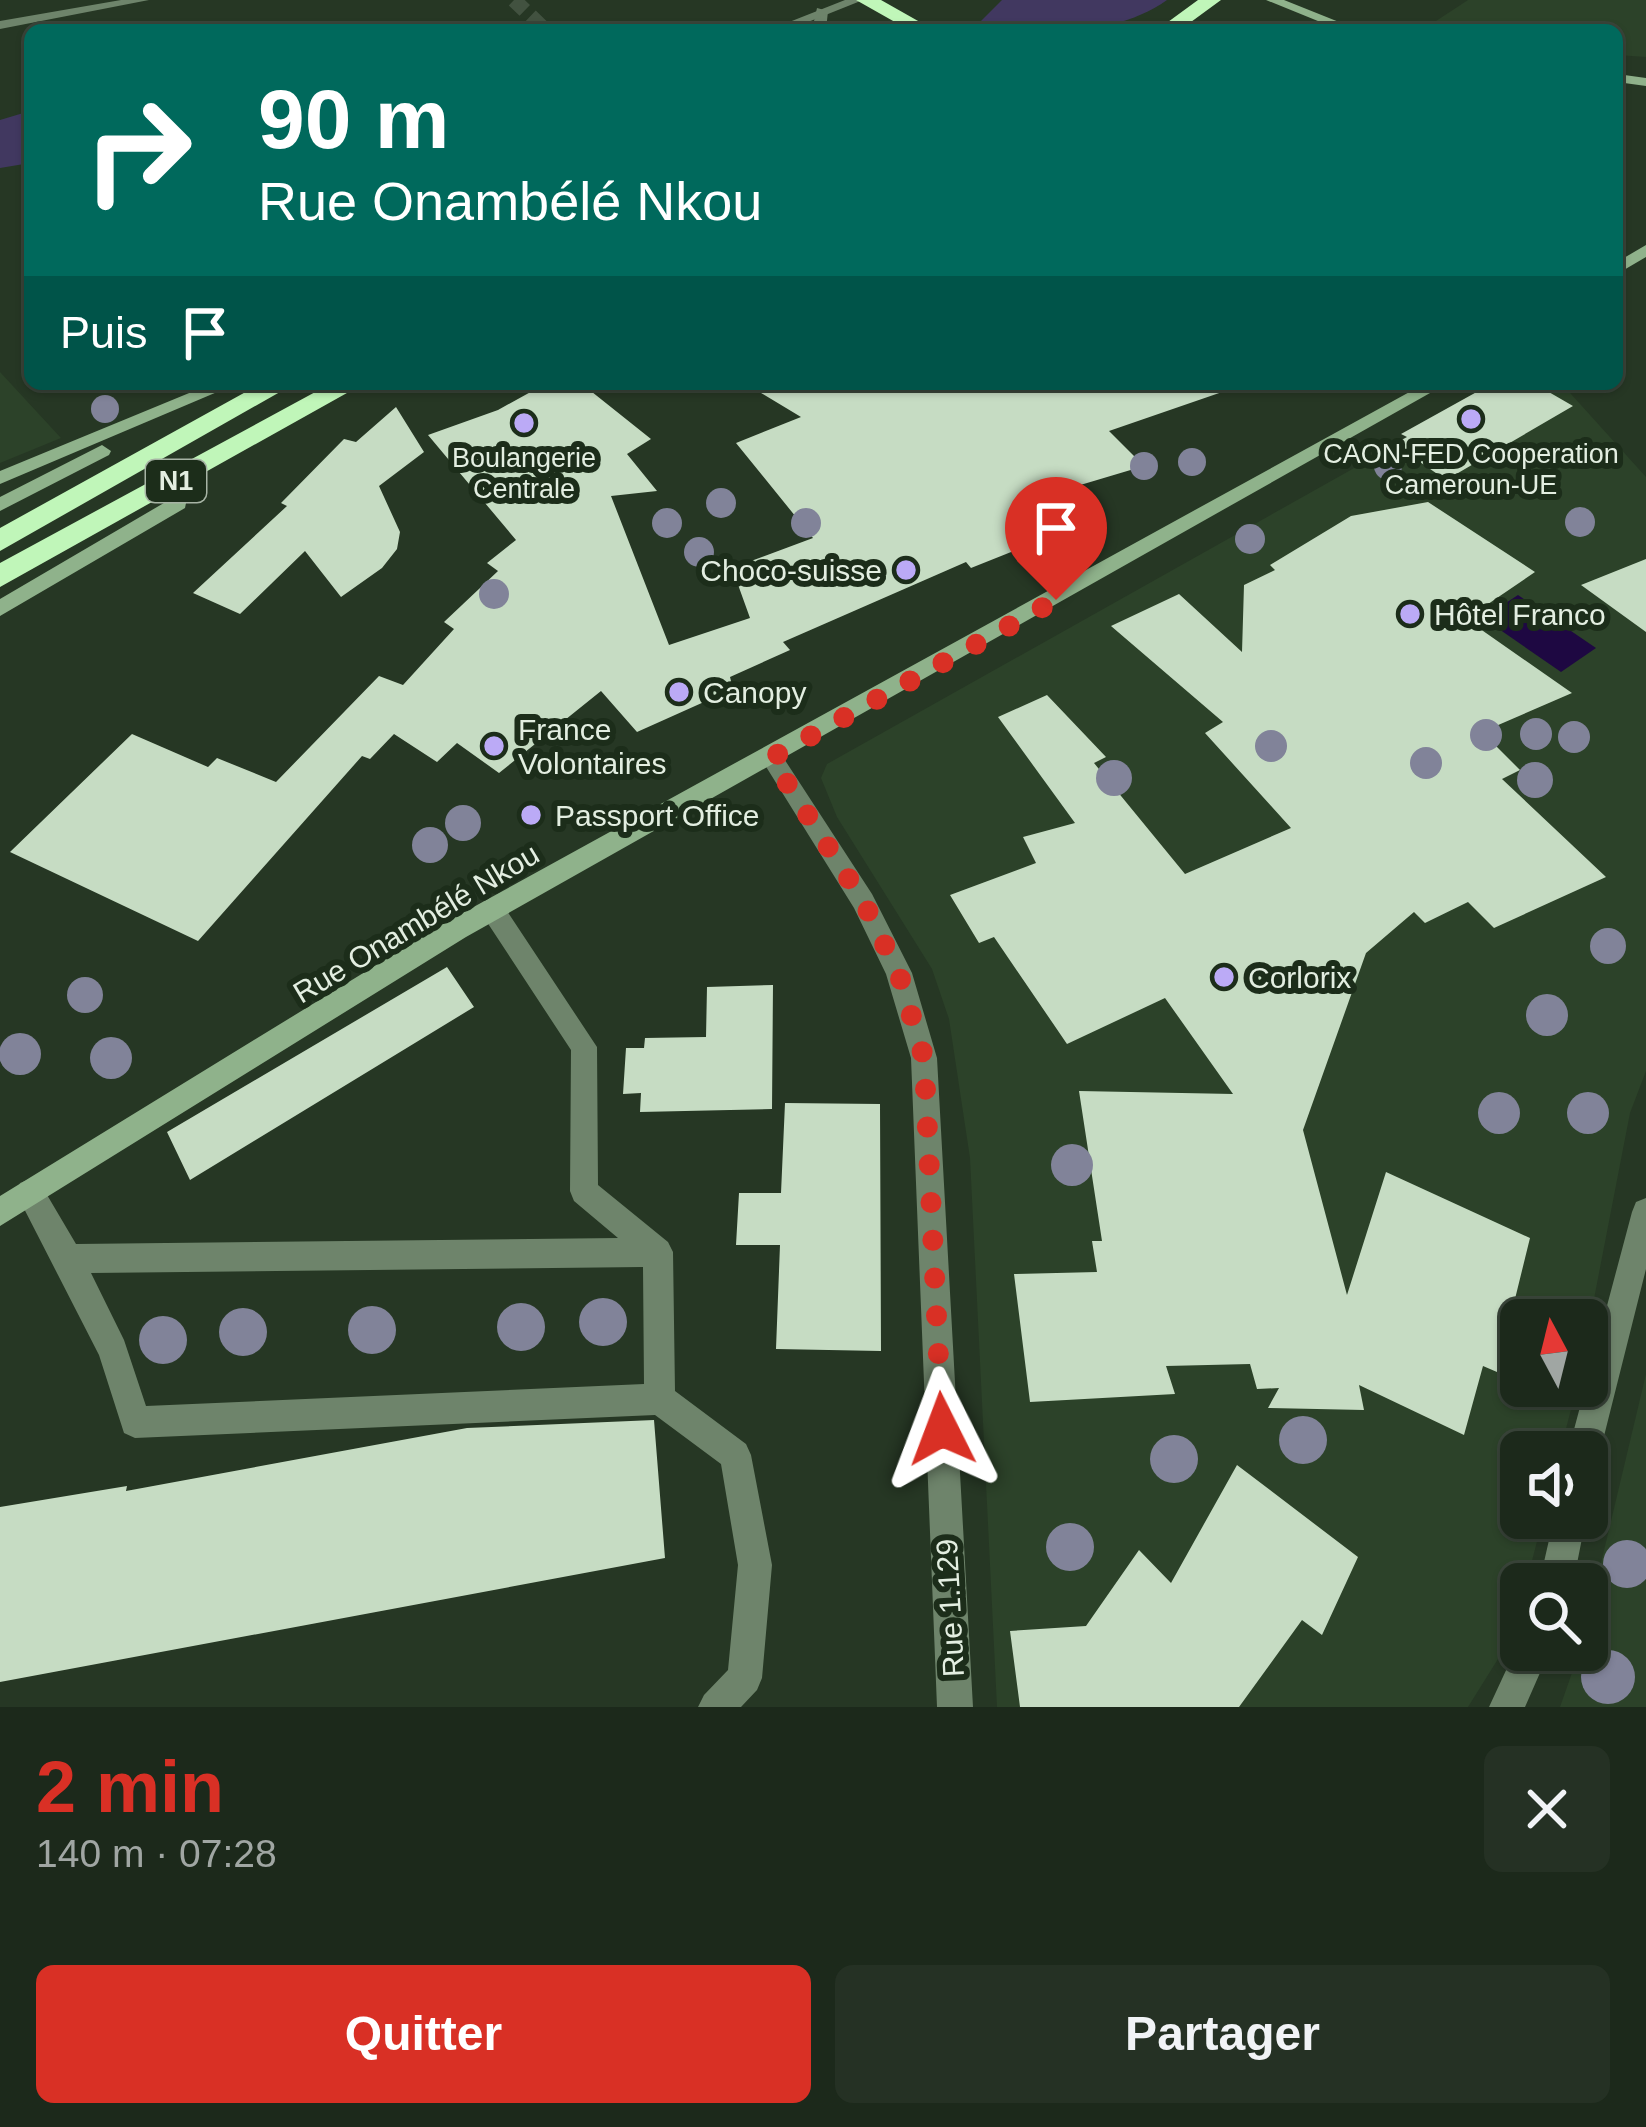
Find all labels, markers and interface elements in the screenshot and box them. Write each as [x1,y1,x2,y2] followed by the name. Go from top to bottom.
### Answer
[60,72,216,228] icon: right
[258,72,449,166] text: 90 m
[258,171,762,231] text: Rue Onambélé Nkou
[172,300,238,366] icon: arrive
[60,307,148,358] text: Puis
[1458,406,1484,432] marker: CAON-FED Cooperation Cameroun-UE
[511,410,537,436] marker: Boulangerie Centrale
[1323,439,1619,500] place label: CAON-FED Cooperation Cameroun-UE
[452,443,596,504] place label: Boulangerie Centrale
[146,460,206,502] road number: N1
[1005,477,1107,600] pin
[1023,495,1089,561] icon: arrive
[700,554,882,587] place label: Choco-suisse
[893,557,919,583] marker: Choco-suisse
[1434,598,1606,631] place label: Hôtel Franco
[1397,601,1423,627] marker: Hôtel Franco
[703,676,806,709] place label: Canopy
[666,679,692,705] marker: Canopy
[518,713,666,780] place label: France Volontaires
[481,733,507,759] marker: France Volontaires
[555,799,760,832] place label: Passport Office
[518,802,544,828] marker: Passport Office
[287,837,545,1009] street label: Rue Onambélé Nkou
[1248,961,1351,994] place label: Corlorix
[1211,964,1237,990] marker: Corlorix
[1500,1299,1608,1407] north arrow
[1500,1299,1608,1671] map controls
[879,1366,1005,1492] position arrow
[1500,1431,1608,1539] button: sound
[930,1538,970,1678] street label: Rue 1.129
[1500,1563,1608,1671] button: search
[1484,1746,1610,1872] button: close
[36,1747,224,1827] text: 2 min
[36,1832,277,1875] text: 140 m · 07:28
[36,1965,811,2103] button: Quitter
[835,1965,1610,2103] button: Partager

